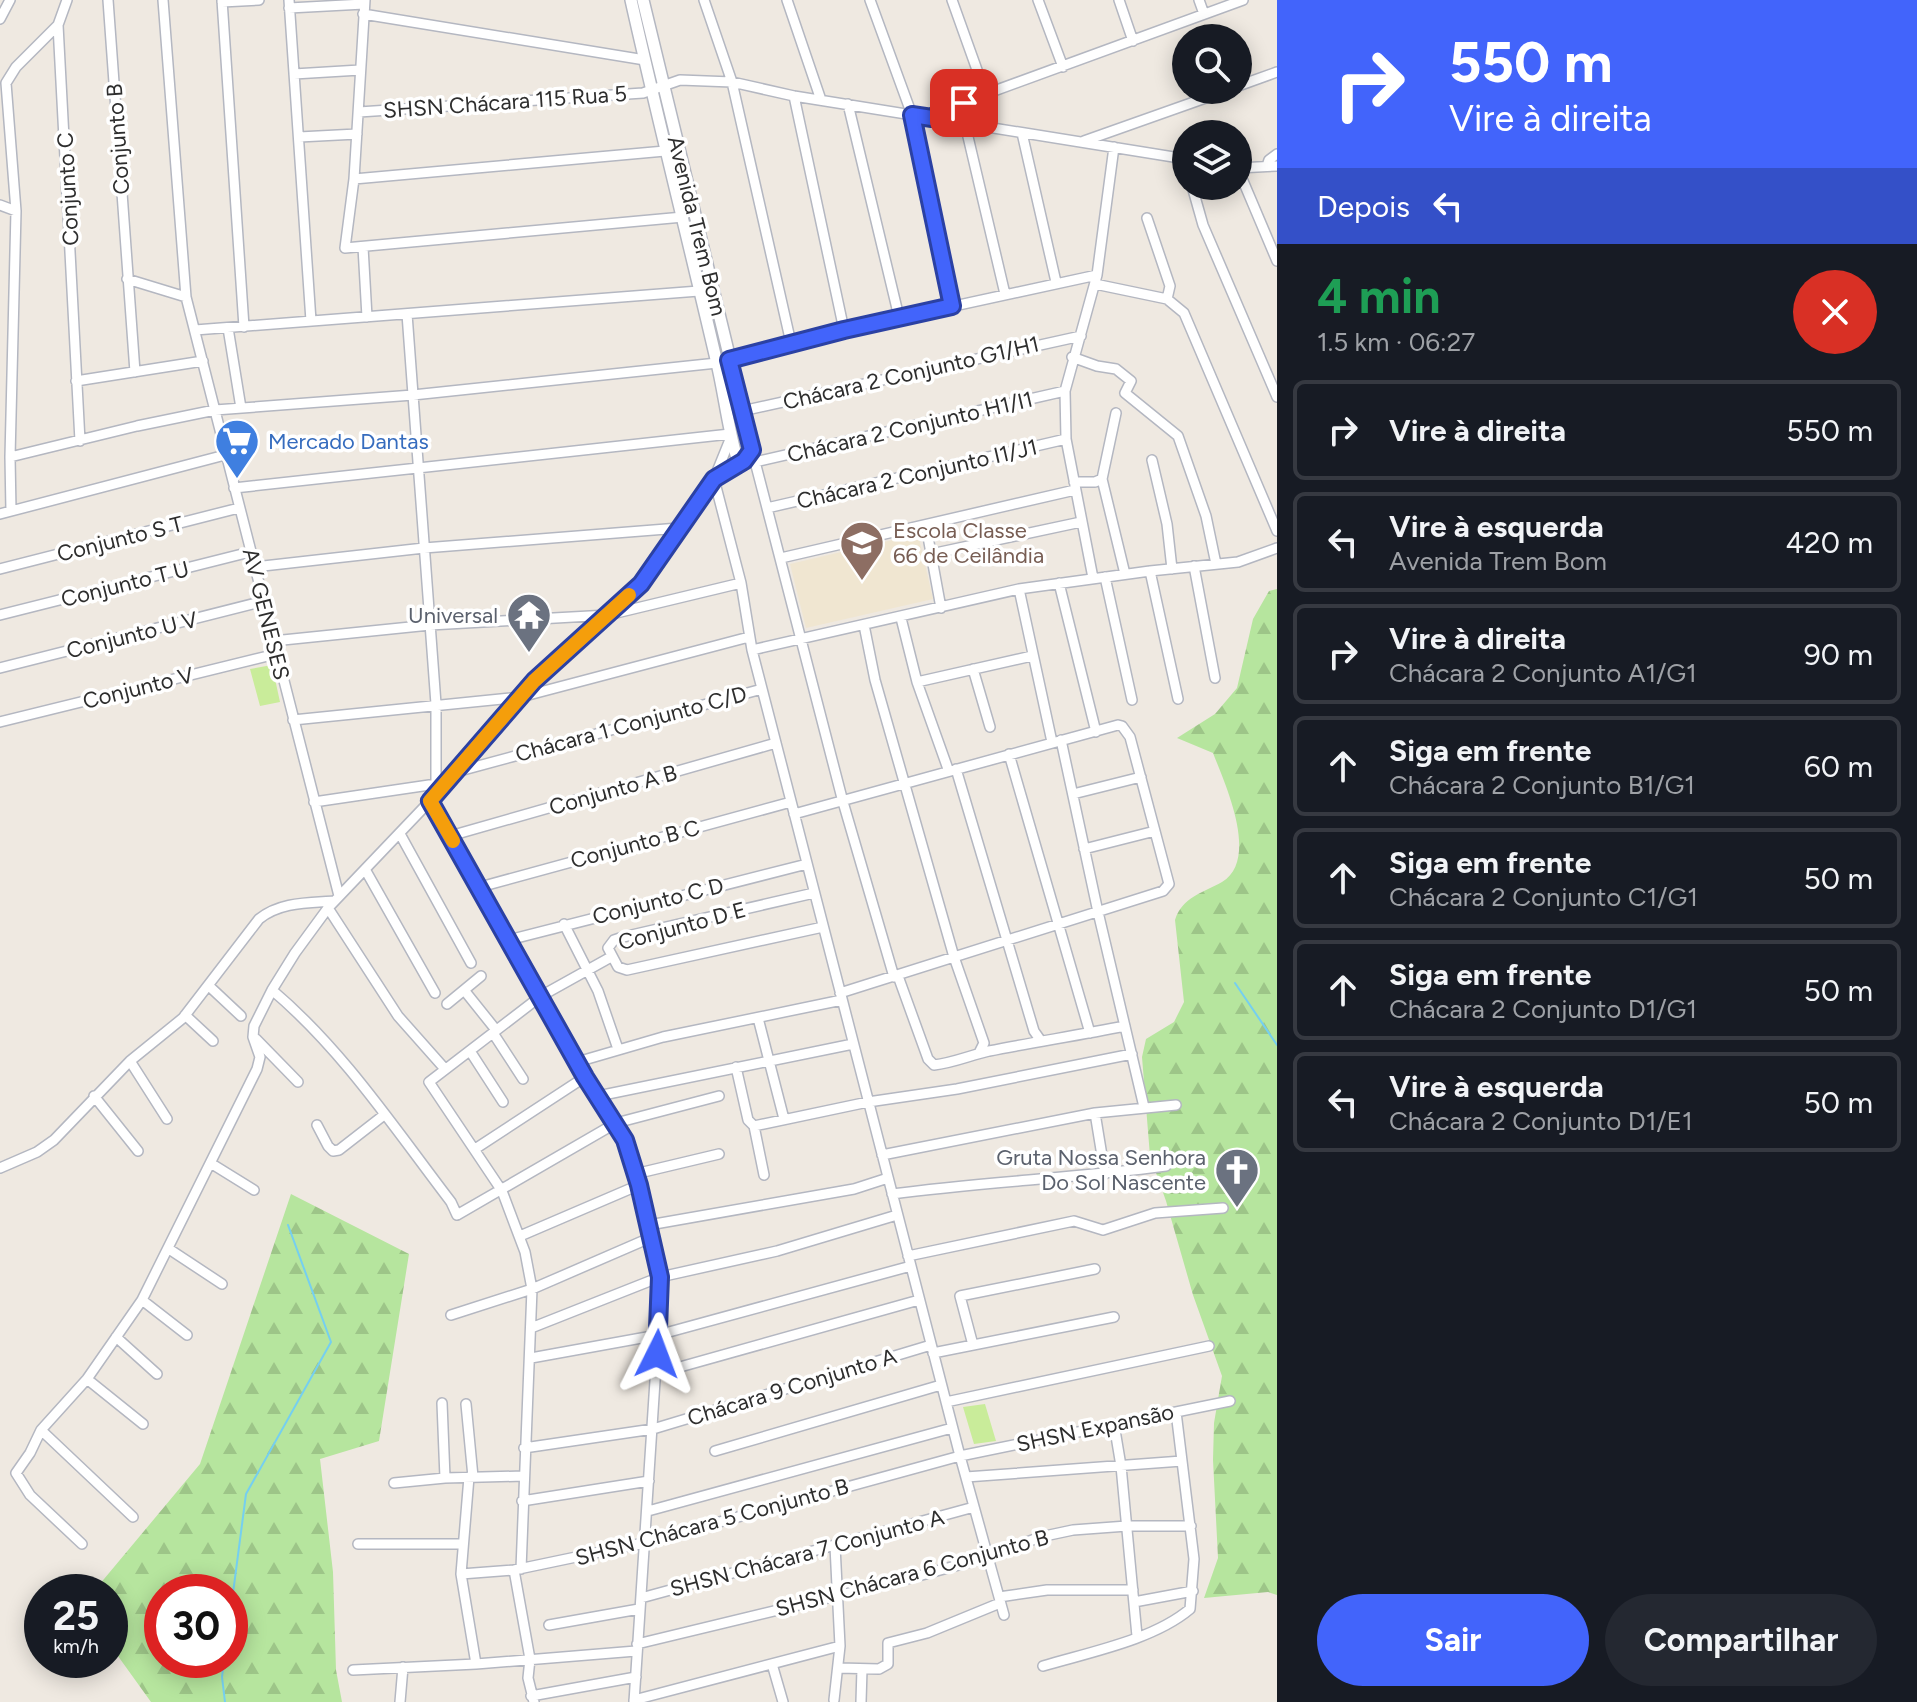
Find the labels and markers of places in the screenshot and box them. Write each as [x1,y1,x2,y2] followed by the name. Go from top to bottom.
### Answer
[930,69,998,137] pin
[213,417,261,480] supermarket icon: Mercado Dantas
[268,428,429,455] place label: Mercado Dantas
[893,517,1044,569] place label: Escola Classe 66 de Ceilândia
[838,519,886,582] school or university icon: Escola Classe 66 de Ceilândia
[505,591,553,654] temple icon: Universal
[408,602,498,629] place label: Universal
[996,1144,1206,1196] place label: Gruta Nossa Senhora Do Sol Nascente
[1213,1146,1261,1209] church icon: Gruta Nossa Senhora Do Sol Nascente

